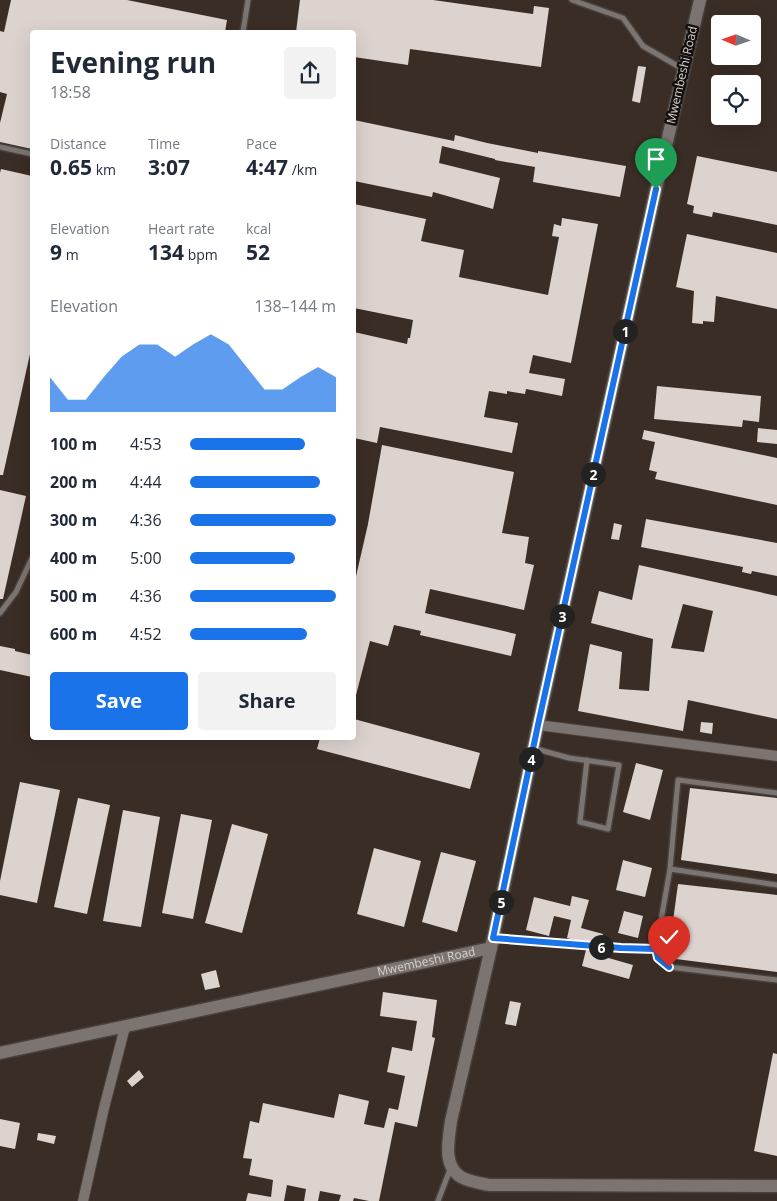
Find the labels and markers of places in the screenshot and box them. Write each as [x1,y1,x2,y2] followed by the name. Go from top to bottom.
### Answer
[635,138,677,189] pin
[612,318,638,344] pin: 1
[580,462,606,486] pin: 2
[550,604,574,628] pin: 3
[518,746,544,772] pin: 4
[488,890,514,914] pin: 5
[648,916,690,967] pin
[588,934,614,960] pin: 6

